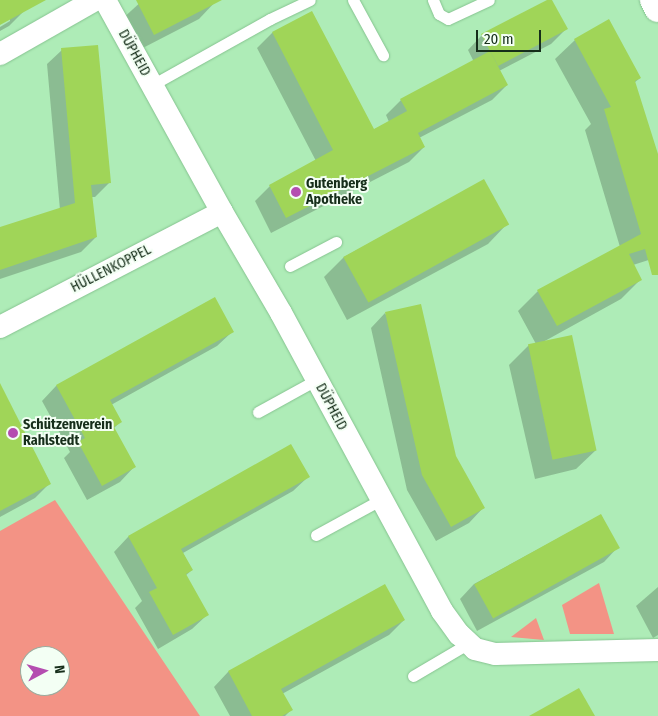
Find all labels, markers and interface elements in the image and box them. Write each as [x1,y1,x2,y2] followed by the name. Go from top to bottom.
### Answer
[478,20,543,52] scale bar
[114,27,154,79] street label: DÜPHEID
[484,30,514,48] text: 20 m
[306,176,367,208] place label: Gutenberg Apotheke
[290,186,302,198] marker: Gutenberg Apotheke
[68,242,154,296] street label: HÜLLENKOPPEL
[312,381,350,433] street label: DÜPHEID
[23,417,112,450] place label: Schützenverein Rahlstedt
[7,427,19,439] marker: Schützenverein Rahlstedt
[20,646,70,696] north arrow
[51,664,68,675] text: N

